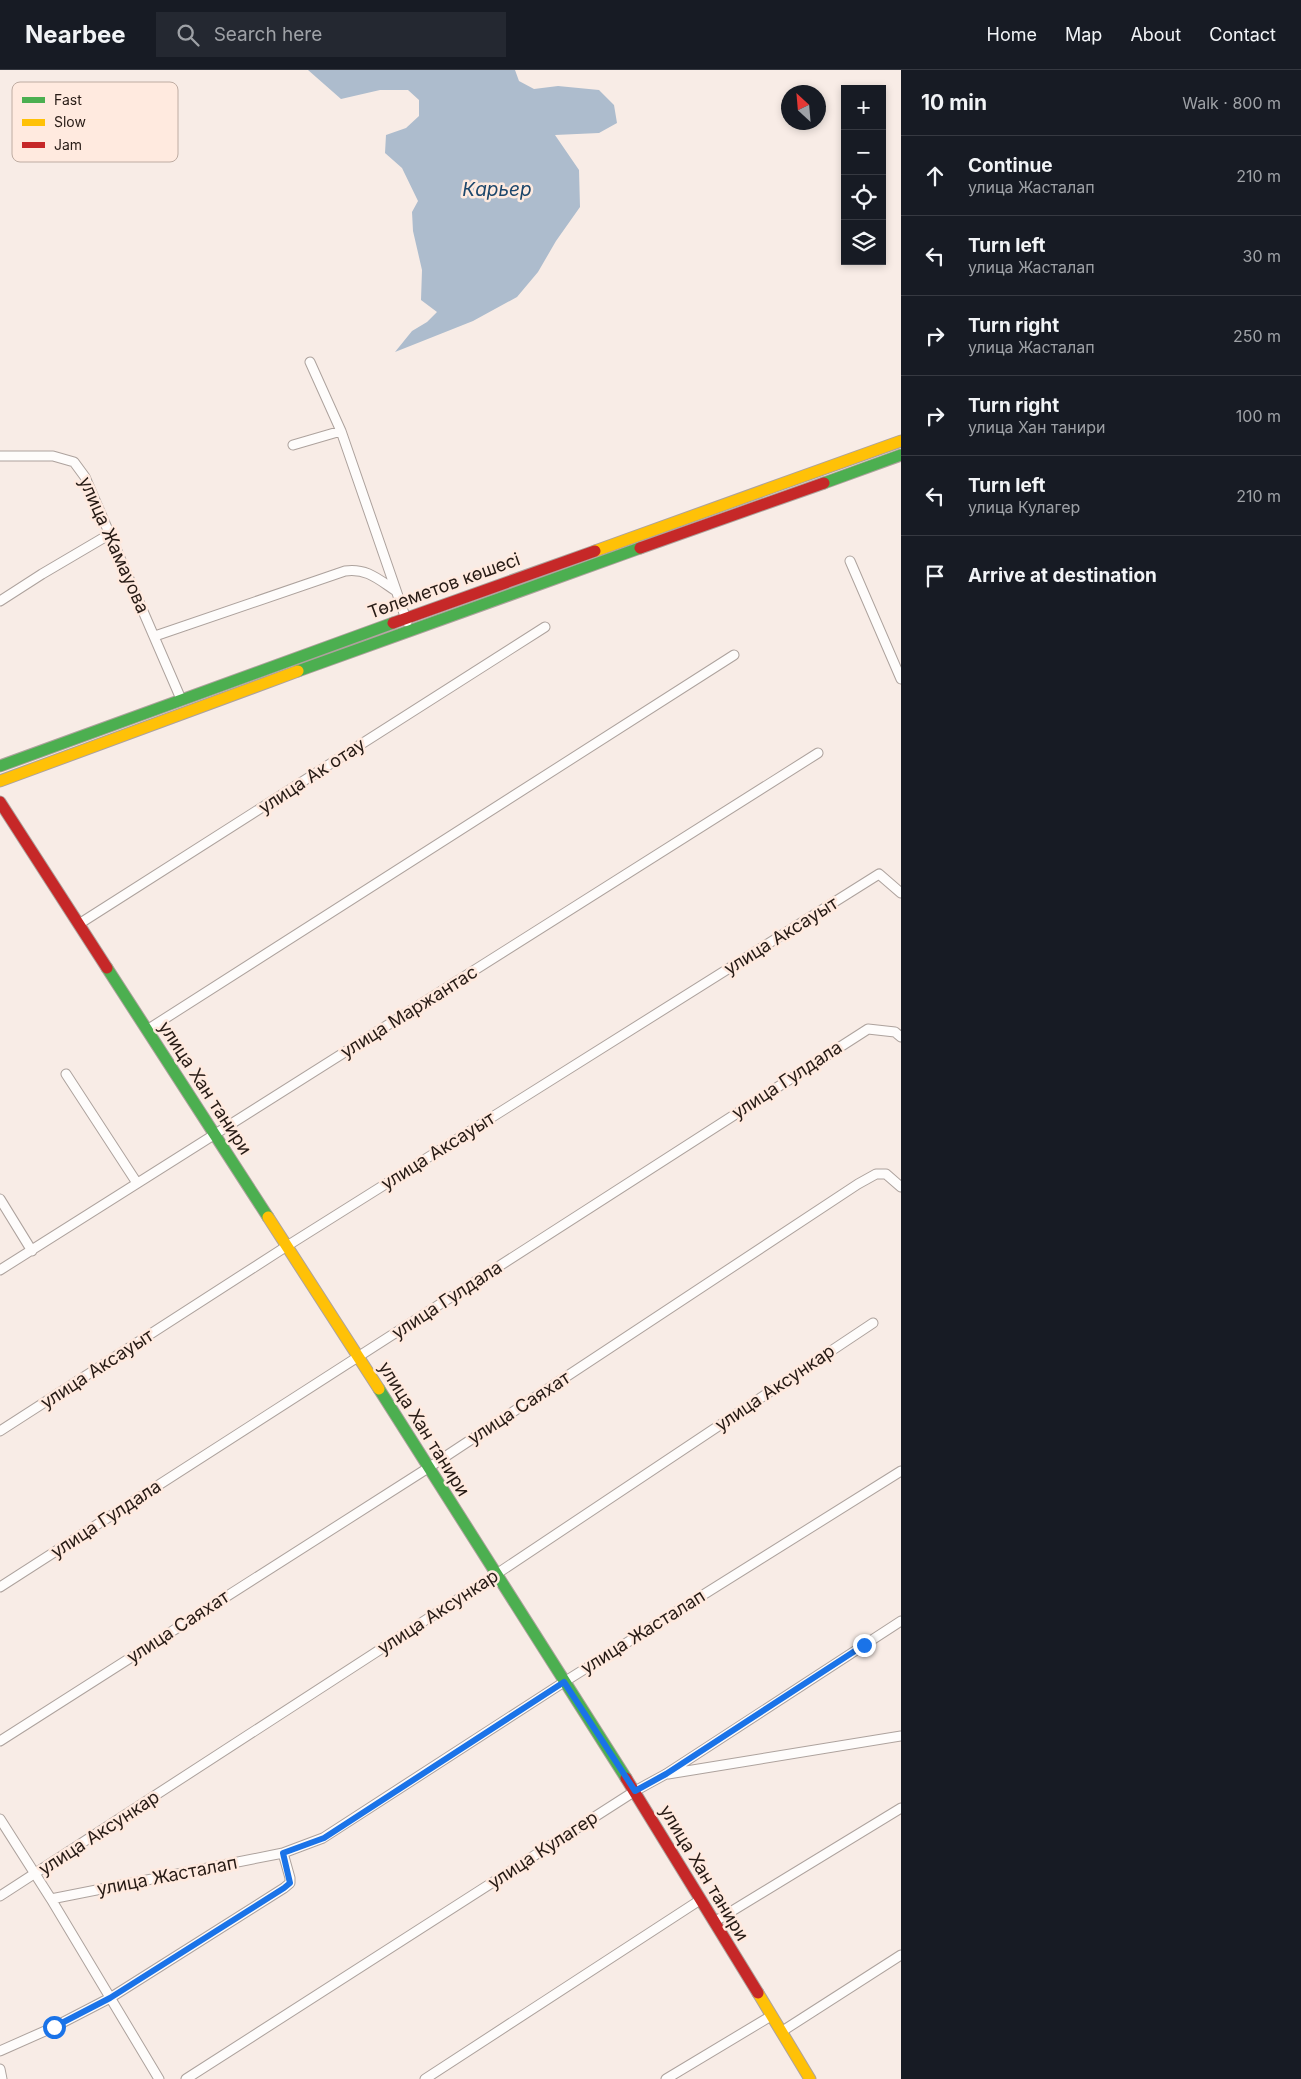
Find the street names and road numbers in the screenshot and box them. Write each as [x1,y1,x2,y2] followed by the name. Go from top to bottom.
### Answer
[75,473,154,616] street label: улица Жамауова
[365,548,523,623] street label: Төлеметов көшесі
[255,733,369,818] street label: улица Ак отау
[720,892,842,979] street label: улица Аксауыт
[336,961,481,1062] street label: улица Маржантас
[154,1017,256,1158] street label: улица Хан танири
[728,1036,846,1123] street label: улица Гулдала
[377,1107,499,1194] street label: улица Аксауыт
[388,1256,506,1343] street label: улица Гулдала
[36,1324,157,1413] street label: улица Аксауыт
[711,1340,838,1435] street label: улица Аксункар
[375,1358,474,1500] street label: улица Хан танири
[464,1366,574,1448] street label: улица Саяхат
[47,1475,165,1562] street label: улица Гулдала
[373,1565,502,1658] street label: улица Аксункар
[123,1585,233,1667] street label: улица Саяхат
[577,1585,709,1678] street label: улица Жасталап
[34,1786,163,1879] street label: улица Аксункар
[656,1801,753,1944] street label: улица Хан танири
[484,1806,601,1893] street label: улица Кулагер
[95,1852,239,1899] street label: улица Жасталап

